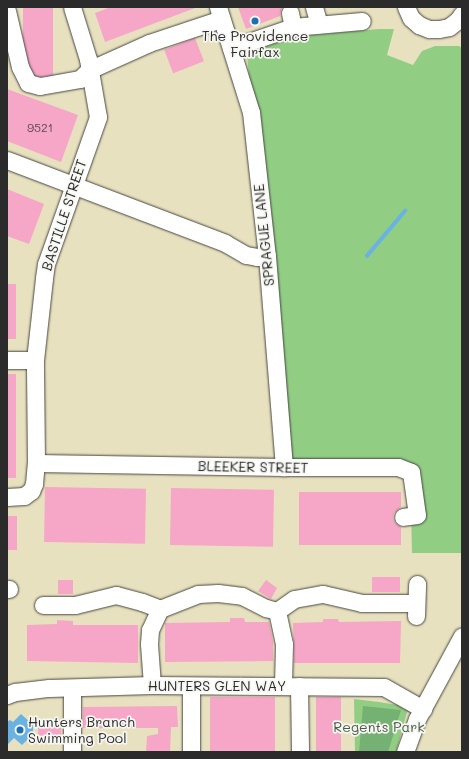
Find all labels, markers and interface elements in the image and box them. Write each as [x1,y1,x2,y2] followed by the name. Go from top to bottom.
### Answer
[250,16,260,26] marker: The Providence Fairfax
[202,28,308,60] place label: The Providence Fairfax
[27,121,53,135] house number: 9521
[38,157,90,273] street label: BASTILLE STREET
[250,183,278,287] street label: SPRAGUE LANE
[198,458,308,476] street label: BLEEKER STREET
[148,678,286,694] street label: HUNTERS GLEN WAY
[28,714,135,746] place label: Hunters Branch Swimming Pool
[333,719,425,735] park label: Regents Park
[15,725,25,735] marker: Hunters Branch Swimming Pool

